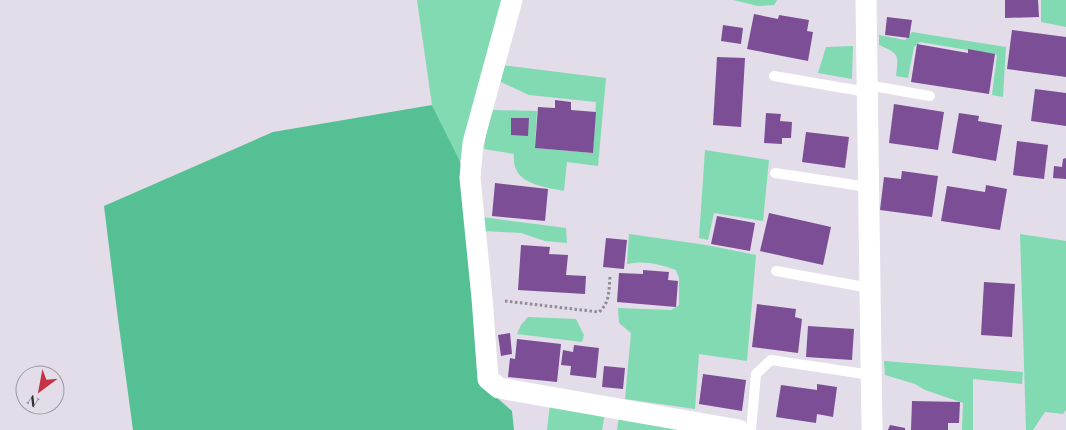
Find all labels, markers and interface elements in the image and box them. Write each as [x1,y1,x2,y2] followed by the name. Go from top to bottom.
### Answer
[15,365,65,415] north arrow
[24,391,42,412] text: N

